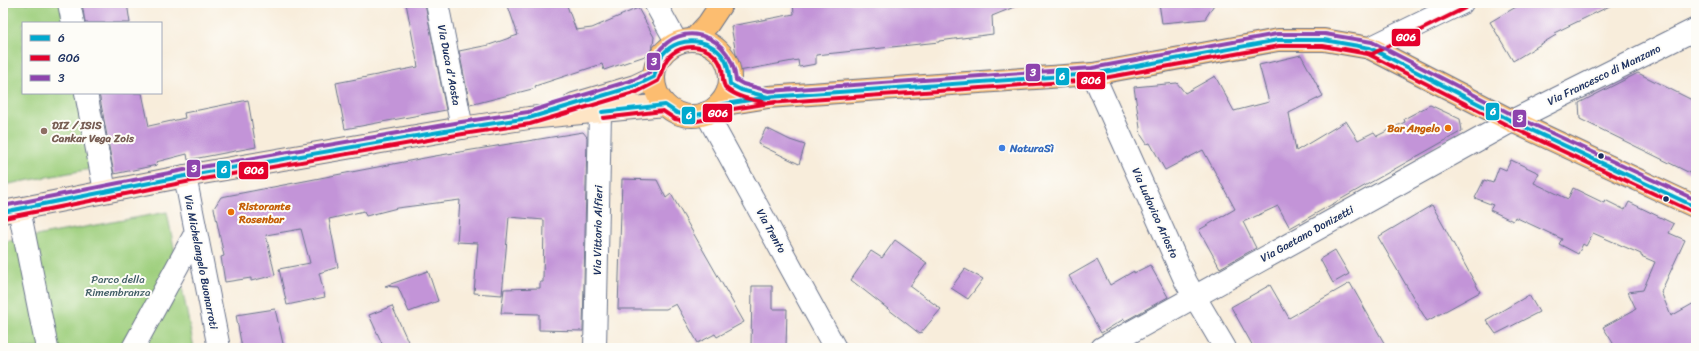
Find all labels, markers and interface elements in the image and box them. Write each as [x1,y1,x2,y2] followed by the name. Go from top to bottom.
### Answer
[22,22,162,94] legend
[432,23,466,107] street label: Via Duca d'Aosta
[58,27,65,49] text: 6
[1391,28,1421,47] line badge: G06
[1395,28,1416,47] text: G06
[1544,39,1665,111] street label: Via Francesco di Manzano
[58,47,80,69] text: G06
[646,52,661,71] line badge: 3
[650,52,658,71] text: 3
[1025,63,1041,82] line badge: 3
[1029,63,1037,82] text: 3
[58,67,65,89] text: 3
[1055,67,1070,86] line badge: 6
[1058,67,1065,86] text: 6
[1076,71,1106,90] line badge: G06
[1080,71,1101,90] text: G06
[1485,102,1500,121] line badge: 6
[1489,102,1496,121] text: 6
[702,103,733,123] line badge: G06
[707,104,728,123] text: G06
[681,106,696,125] line badge: 6
[685,106,692,125] text: 6
[1512,109,1527,128] line badge: 3
[1516,109,1524,128] text: 3
[51,116,135,148] place label: DIZ / ISIS Cankar Vega Zois
[1387,119,1441,138] place label: Bar Angelo
[1443,123,1453,133] marker: Bar Angelo
[39,126,49,136] marker: DIZ / ISIS Cankar Vega Zois
[1009,139,1055,158] place label: NaturaSì
[997,143,1007,153] marker: NaturaSì
[1596,151,1606,161] unlabelled marker
[186,159,201,178] line badge: 3
[190,159,198,178] text: 3
[216,160,231,179] line badge: 6
[220,160,227,179] text: 6
[238,161,269,180] line badge: G06
[243,161,264,180] text: G06
[1126,165,1184,262] street label: Via Ludovico Ariosto
[588,184,608,275] street label: Via Vittorio Alfieri
[179,193,224,332] street label: Via Michelangelo Buonarroti
[1661,194,1671,204] unlabelled marker
[238,197,291,229] place label: Ristorante Rosenbar
[1257,200,1358,268] street label: Via Gaetano Donizetti
[751,205,791,257] street label: Via Trento
[226,207,236,217] marker: Ristorante Rosenbar
[86,270,151,302] park label: Parco della Rimembranza

